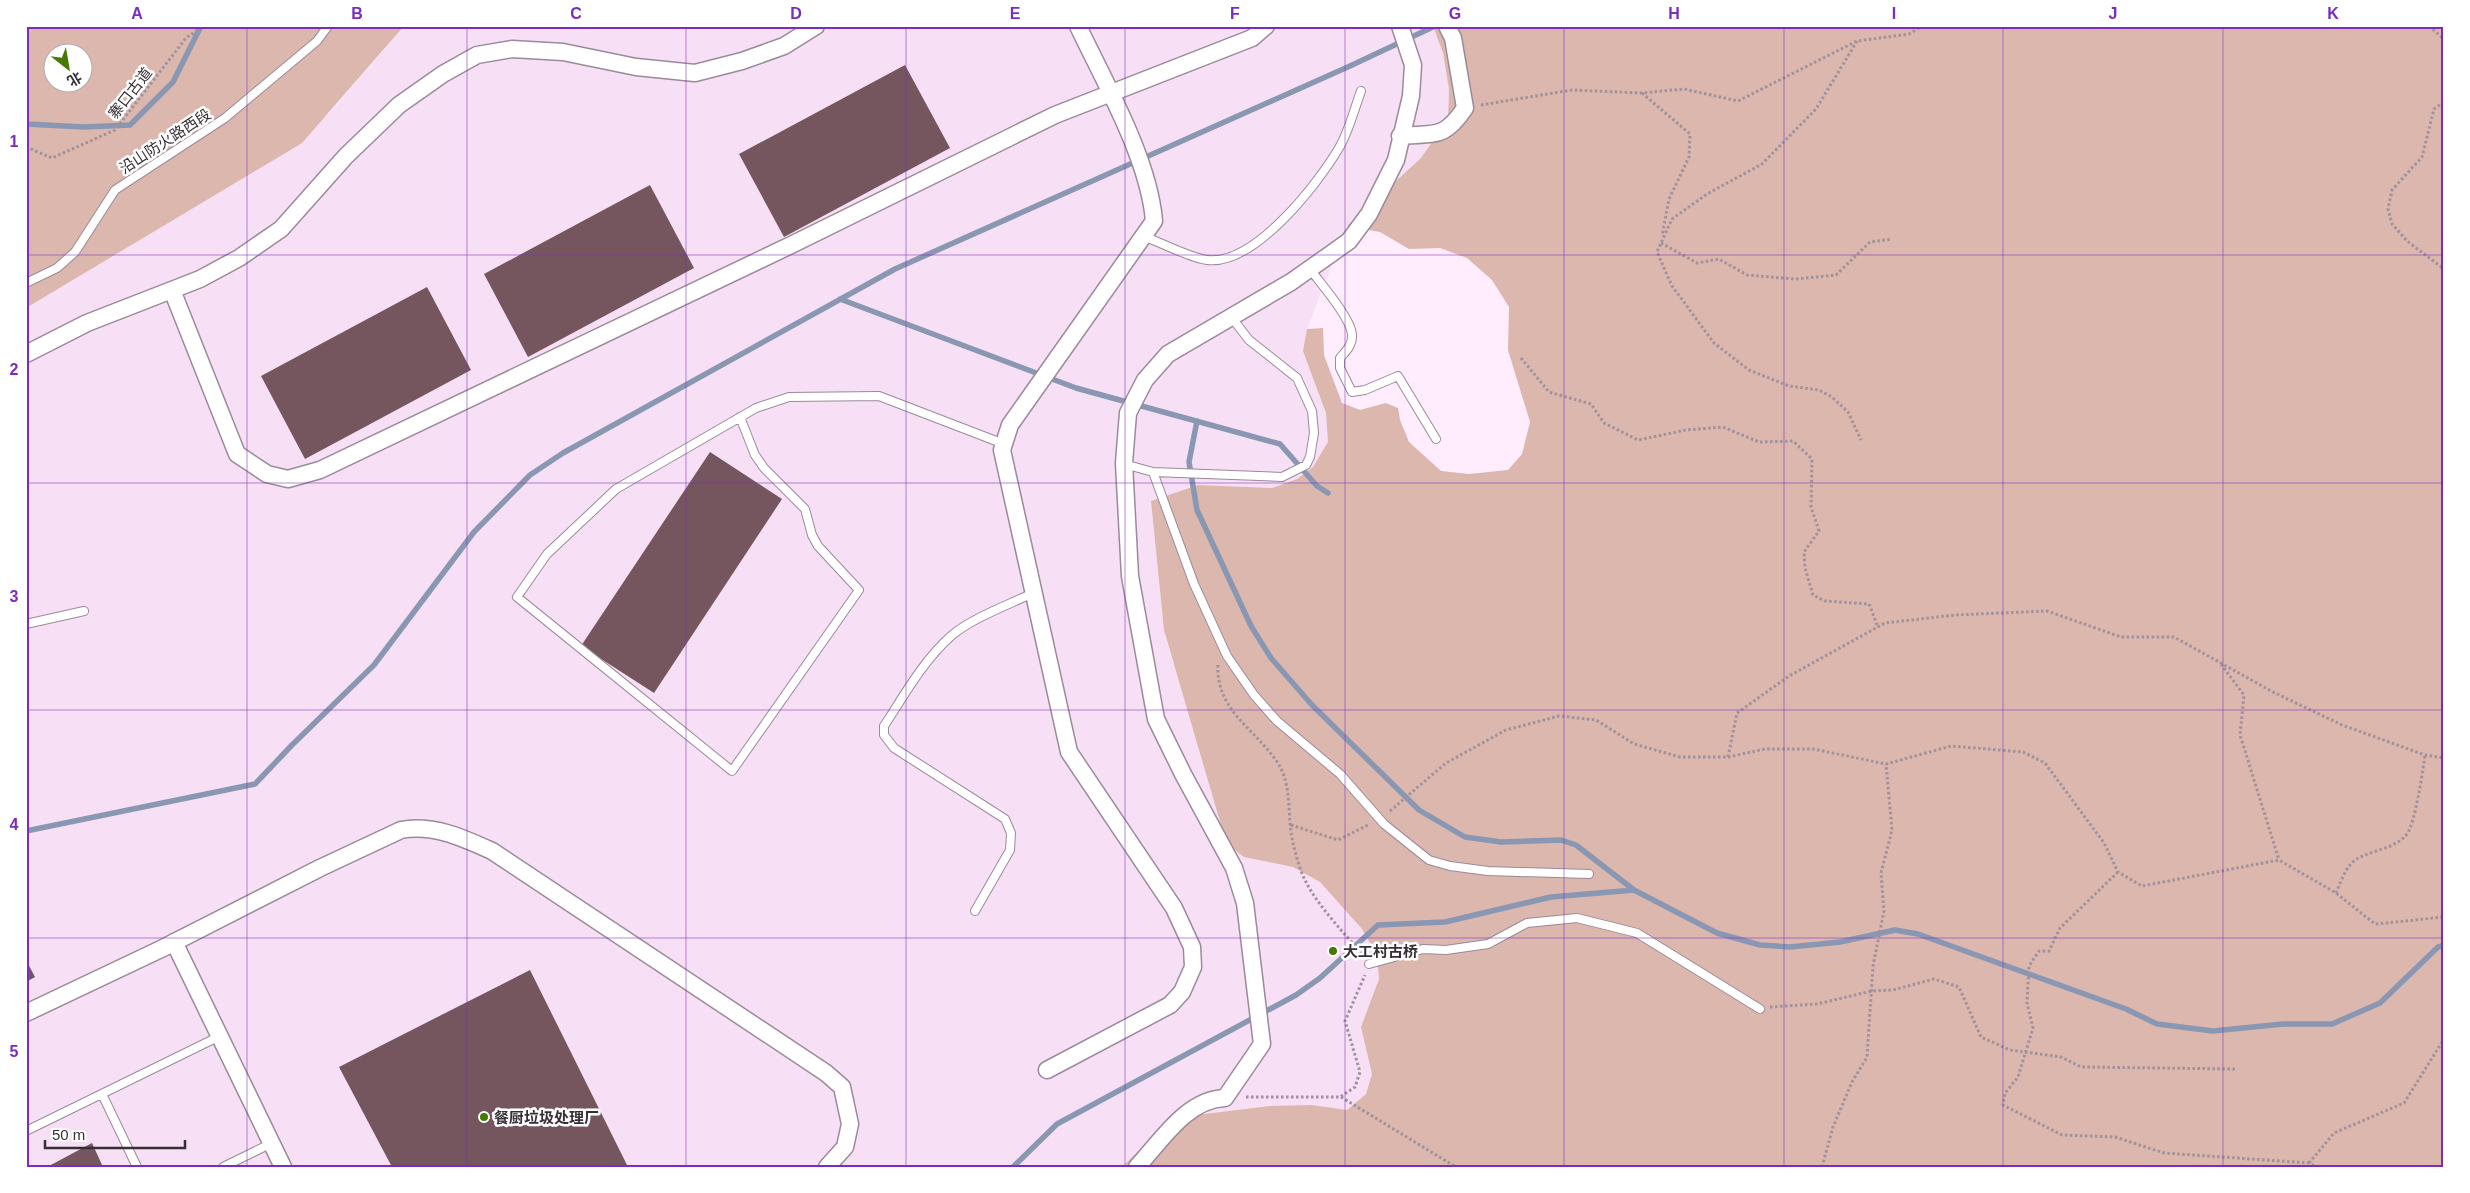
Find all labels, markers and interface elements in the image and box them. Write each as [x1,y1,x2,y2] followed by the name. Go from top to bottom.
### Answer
[131,5,143,22] text: A
[351,5,363,22] text: B
[570,5,582,22] text: C
[790,5,802,22] text: D
[1010,5,1021,22] text: E
[1230,5,1240,22] text: F
[1449,5,1461,22] text: G
[1668,5,1680,22] text: H
[1892,5,1896,22] text: I
[2109,5,2117,22] text: J
[2327,5,2339,22] text: K
[42,42,92,92] north arrow
[105,64,155,122] street label: 寨口古道
[65,69,85,90] text: 北
[116,105,214,177] street label: 沿山防火路西段
[10,133,19,150] text: 1
[10,361,19,378] text: 2
[10,588,19,605] text: 3
[10,816,19,833] text: 4
[1343,943,1418,960] place label: 大工村古桥
[1327,945,1339,957] marker: 大工村古桥
[10,1043,19,1060] text: 5
[494,1109,599,1126] place label: 餐厨垃圾处理厂
[478,1111,490,1123] marker: 餐厨垃圾处理厂
[45,1118,185,1150] scale bar
[52,1126,85,1143] text: 50 m

